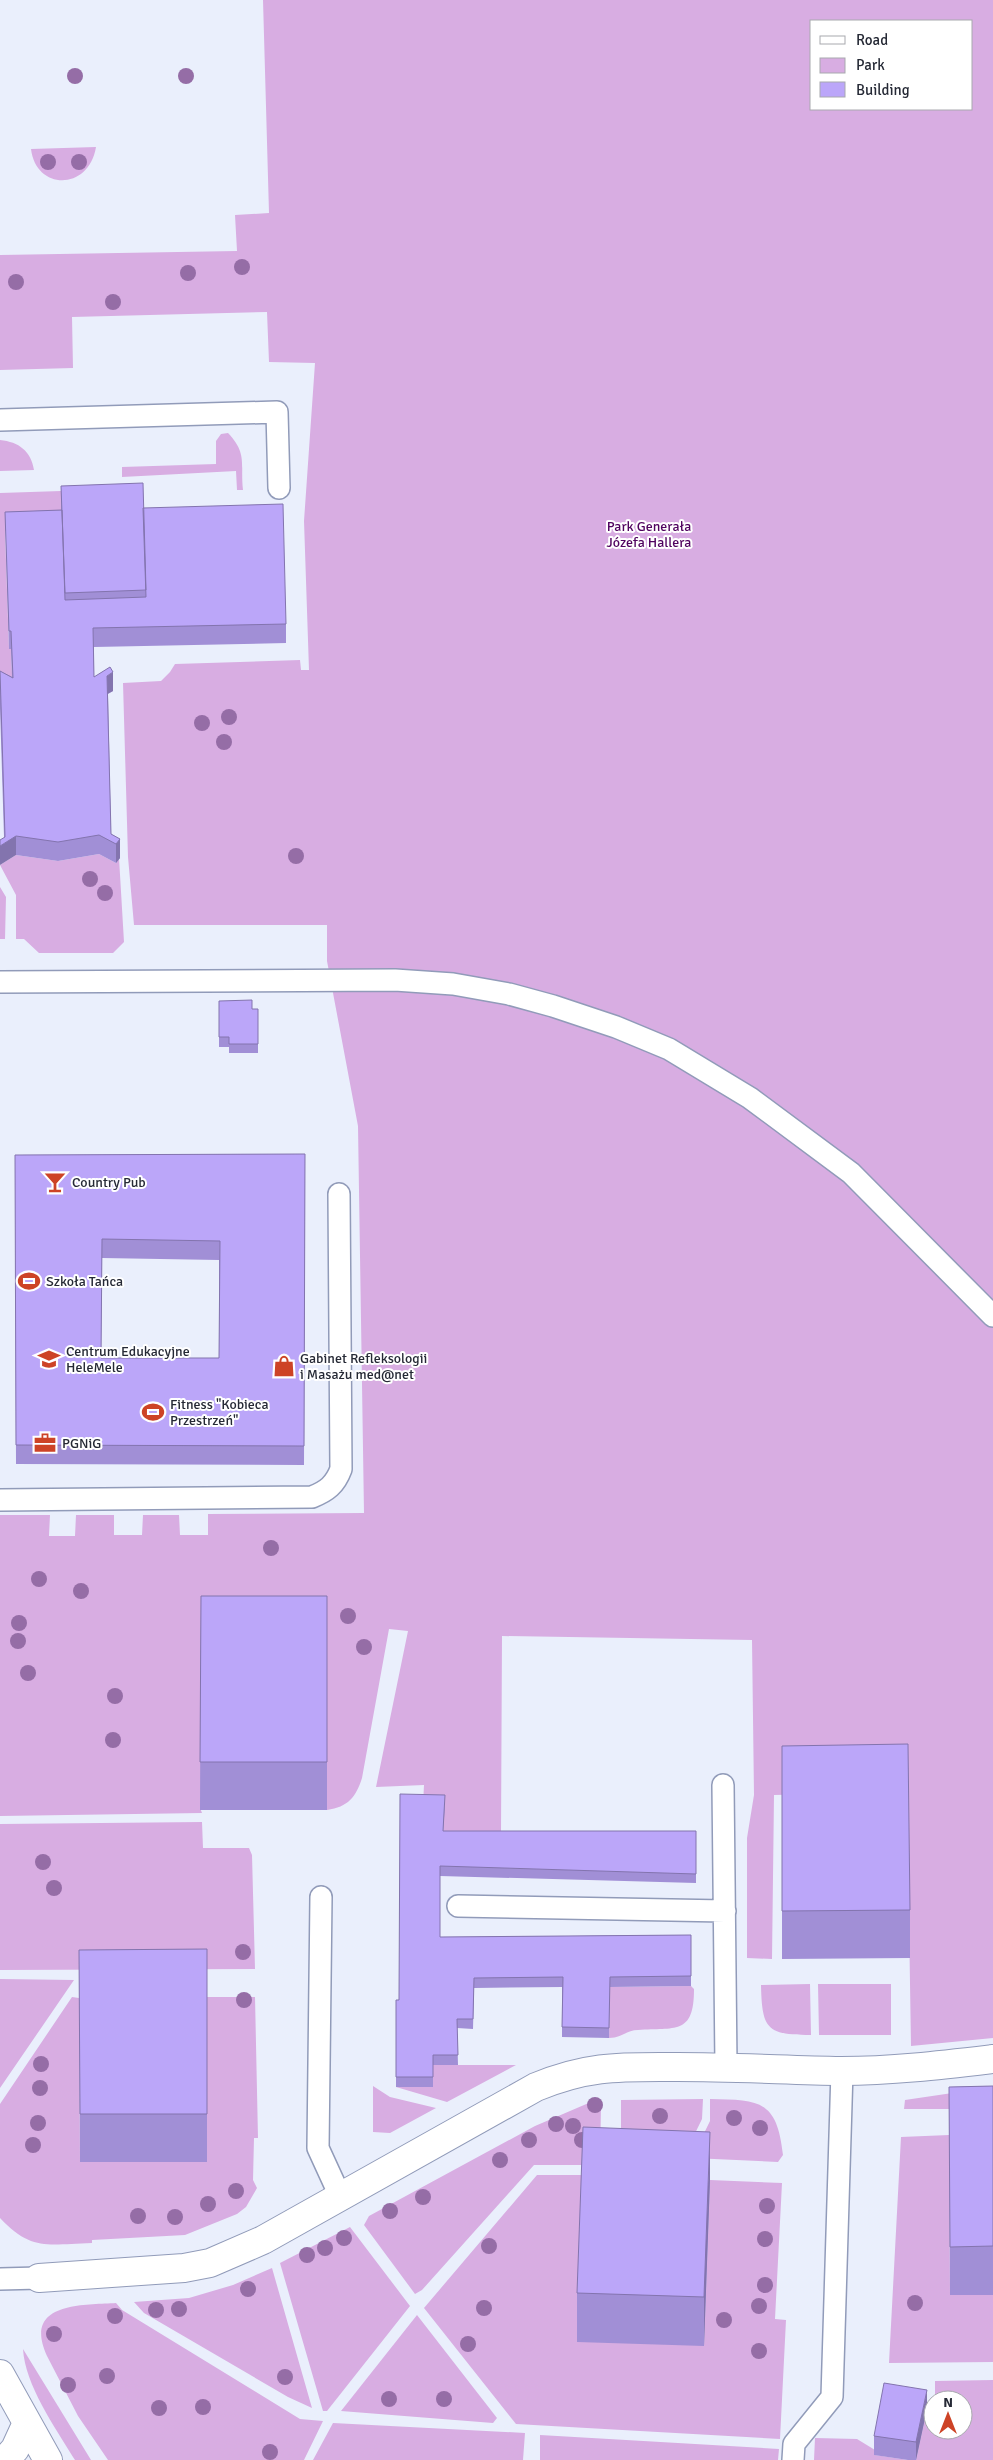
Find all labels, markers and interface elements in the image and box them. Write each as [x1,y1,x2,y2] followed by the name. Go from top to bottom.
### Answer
[810,20,973,110] legend
[856,31,888,49] text: Road
[856,56,885,74] text: Park
[856,81,910,99] text: Building
[607,518,691,551] park label: Park Generała Józefa Hallera
[42,1169,68,1195] bar icon: Country Pub
[72,1174,146,1191] place label: Country Pub
[16,1268,42,1294] sports icon: Szkoła Tańca
[46,1273,123,1290] place label: Szkoła Tańca
[66,1343,190,1376] place label: Centrum Edukacyjne HeleMele
[36,1346,62,1372] school or university icon: Centrum Edukacyjne HeleMele
[300,1350,427,1383] place label: Gabinet Refleksologii i Masażu med@net
[271,1353,297,1379] shop icon: Gabinet Refleksologii i Masażu med@net
[170,1396,269,1429] place label: Fitness "Kobieca Przestrzeń"
[140,1399,166,1425] sports icon: Fitness "Kobieca Przestrzeń"
[32,1430,58,1456] office icon: PGNiG
[62,1435,101,1452] place label: PGNiG
[923,2390,973,2440] north arrow
[943,2394,953,2411] text: N

